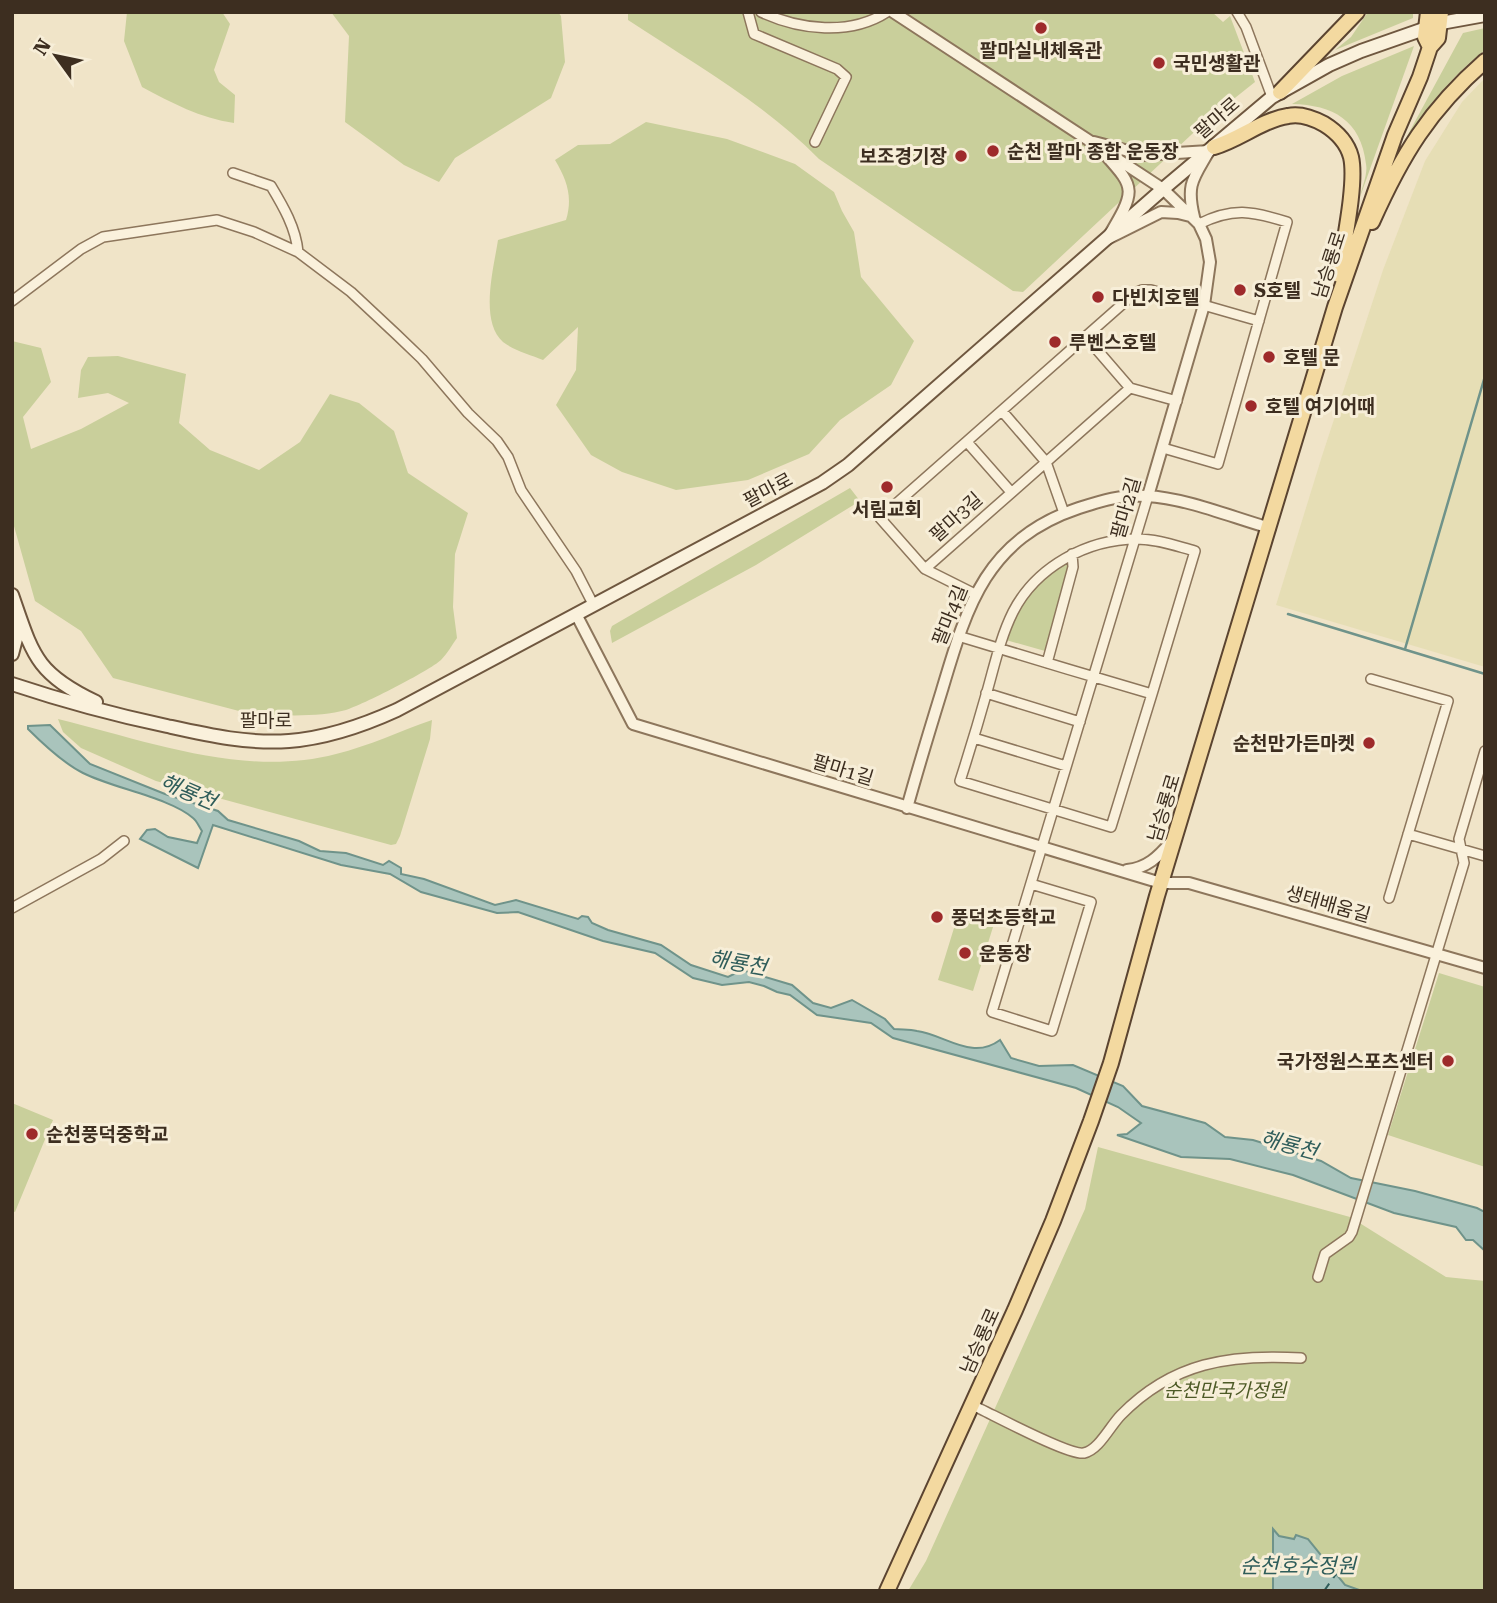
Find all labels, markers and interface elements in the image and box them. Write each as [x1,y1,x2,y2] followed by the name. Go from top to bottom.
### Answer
[1033,20,1049,36] marker: 팔마실내체육관
[21,21,91,91] north arrow
[29,34,56,59] text: N
[980,39,1103,62] place label: 팔마실내체육관
[1173,52,1261,75] place label: 국민생활관
[1151,55,1167,71] marker: 국민생활관
[1190,92,1244,144] street label: 팔마로
[1007,140,1179,163] place label: 순천 팔마 종합 운동장
[985,143,1001,159] marker: 순천 팔마 종합 운동장
[860,145,947,168] place label: 보조경기장
[953,148,969,164] marker: 보조경기장
[1307,228,1351,302] street label: 남승룡로
[1254,279,1301,302] place label: S호텔
[1232,282,1248,298] marker: S호텔
[1112,286,1199,309] place label: 다빈치호텔
[1090,289,1106,305] marker: 다빈치호텔
[1069,331,1156,354] place label: 루벤스호텔
[1047,334,1063,350] marker: 루벤스호텔
[1283,346,1340,369] place label: 호텔 문
[1261,349,1277,365] marker: 호텔 문
[1265,395,1375,418] place label: 호텔 여기어때
[1243,398,1259,414] marker: 호텔 여기어때
[739,468,797,512] street label: 팔마로
[1106,475,1146,541] street label: 팔마2길
[879,479,895,495] marker: 서림교회
[925,487,987,547] street label: 팔마3길
[852,498,922,521] place label: 서림교회
[928,581,972,649] street label: 팔마4길
[240,709,292,732] street label: 팔마로
[1233,732,1355,755] place label: 순천만가든마켓
[1361,735,1377,751] marker: 순천만가든마켓
[809,750,877,790] street label: 팔마1길
[157,770,222,815] water label: 해룡천
[1143,771,1185,845] street label: 남승룡로
[1283,881,1373,927] street label: 생태배움길
[951,906,1056,929] place label: 풍덕초등학교
[929,909,945,925] marker: 풍덕초등학교
[979,942,1031,965] place label: 운동장
[957,945,973,961] marker: 운동장
[707,946,771,980] water label: 해룡천
[1277,1050,1434,1073] place label: 국가정원스포츠센터
[1440,1053,1456,1069] marker: 국가정원스포츠센터
[46,1123,168,1146] place label: 순천풍덕중학교
[24,1126,40,1142] marker: 순천풍덕중학교
[1258,1126,1323,1165] water label: 해룡천
[955,1304,1005,1378] street label: 남승룡로
[1164,1379,1288,1402] park label: 순천만국가정원
[1240,1554,1358,1578] water label: 순천호수정원

